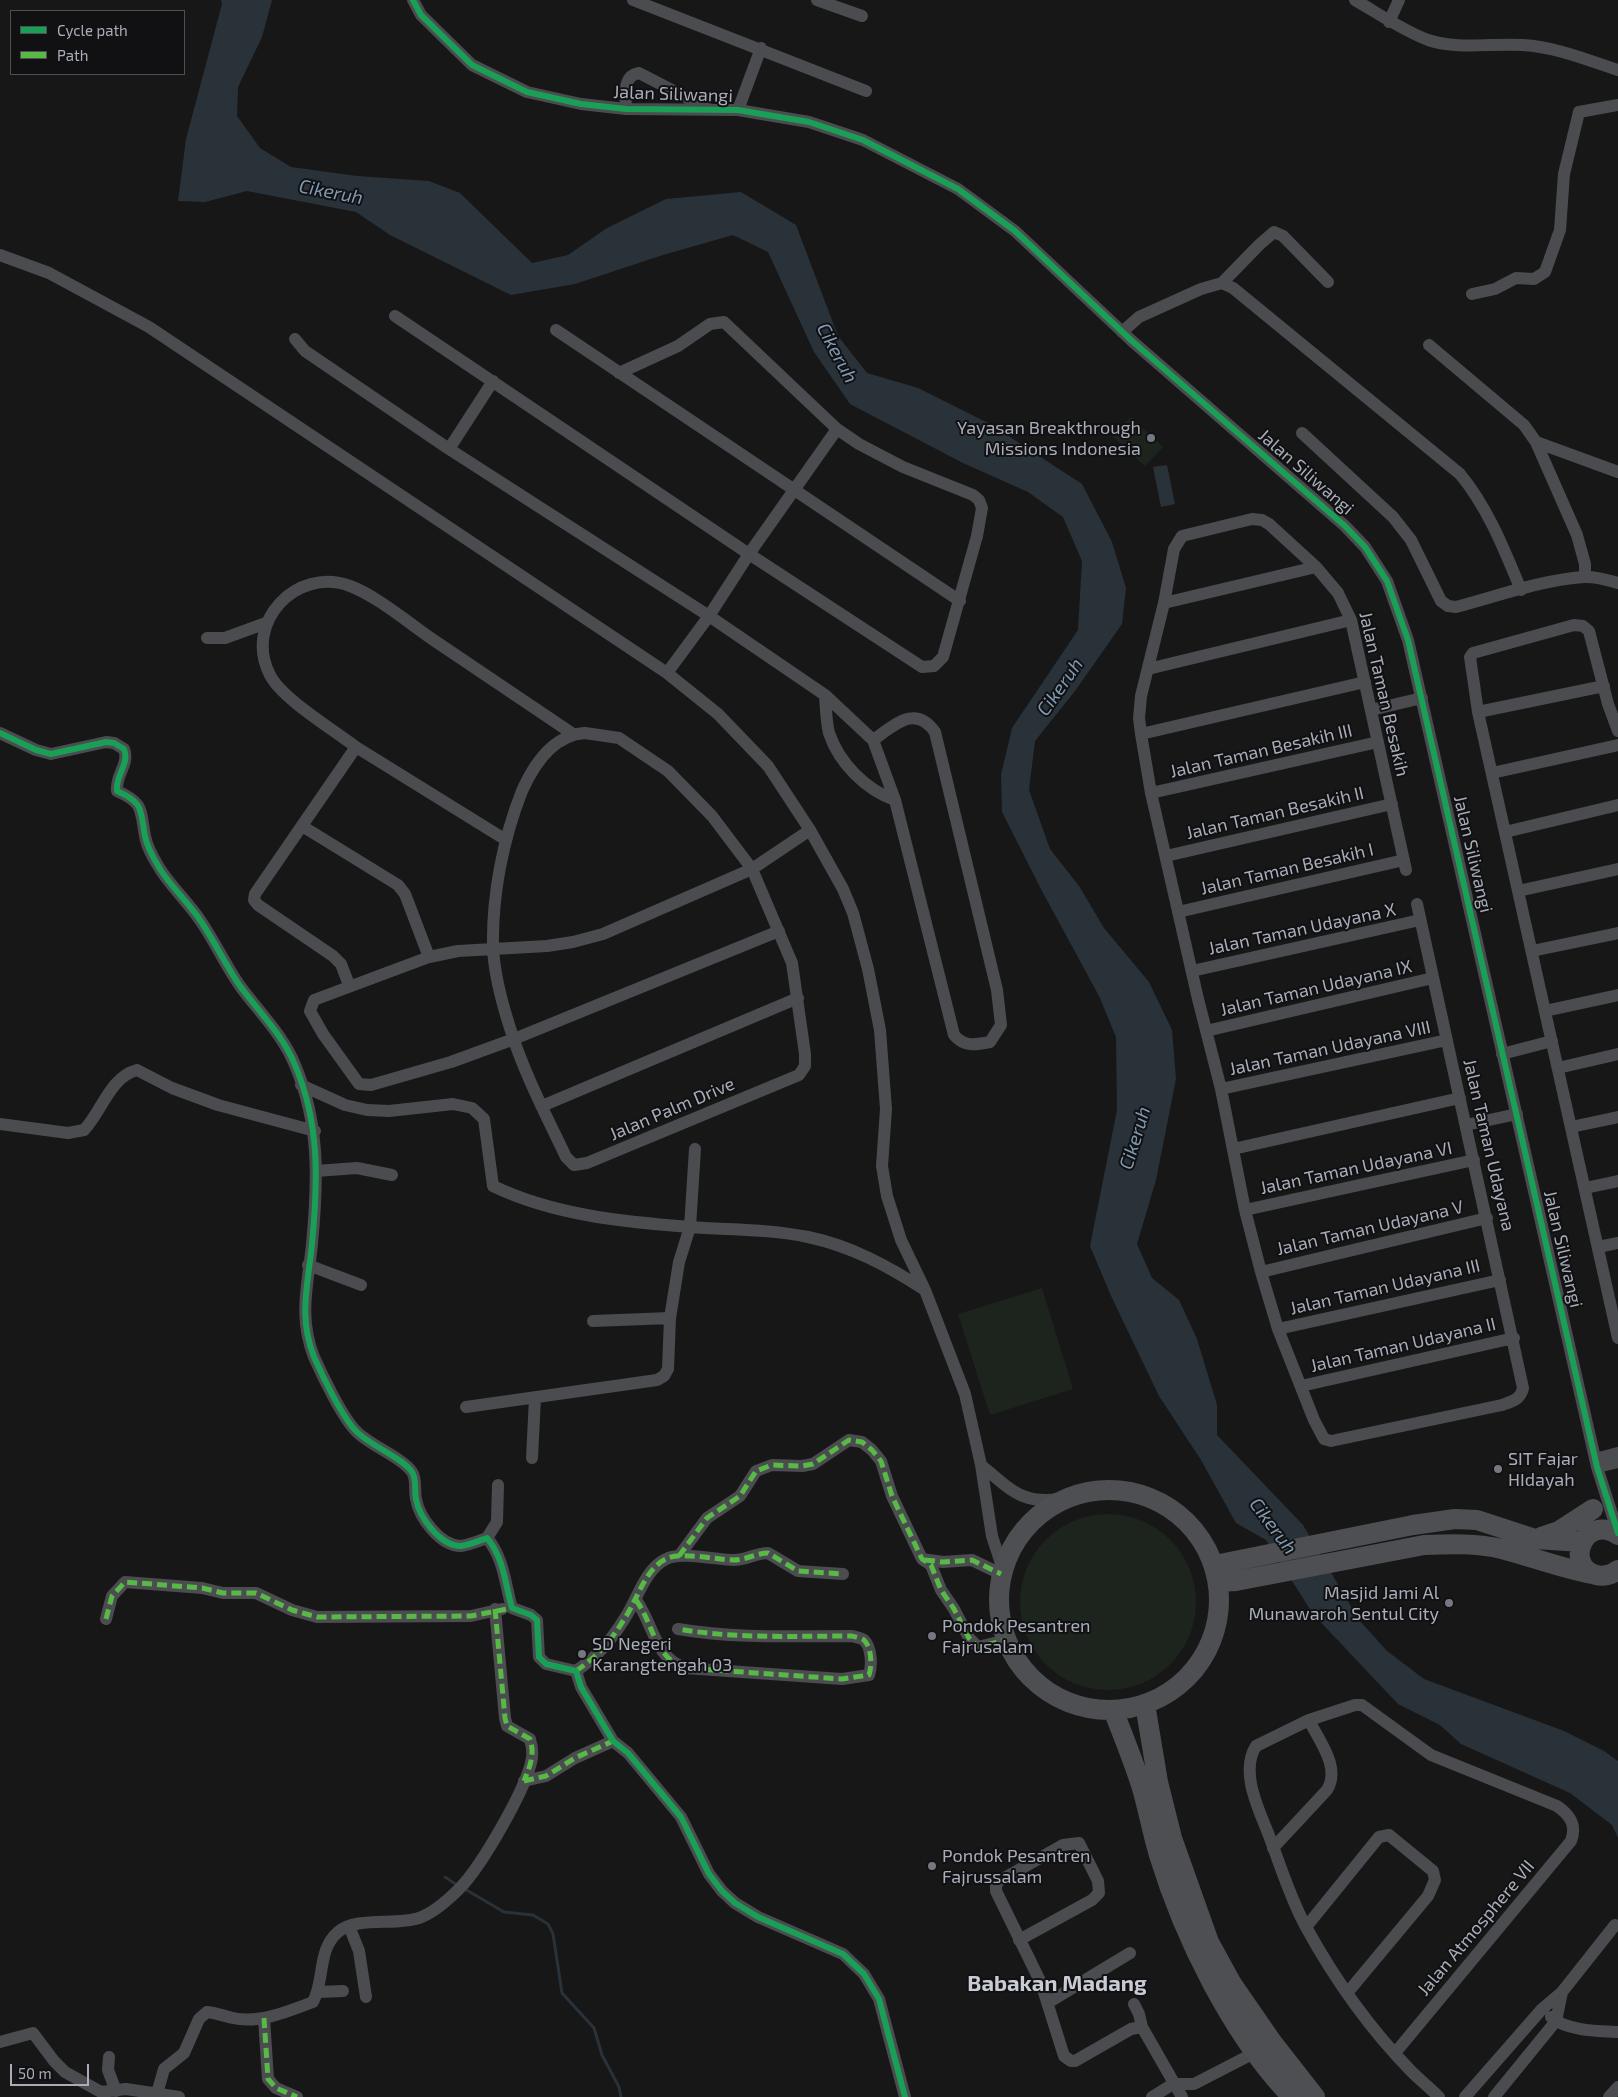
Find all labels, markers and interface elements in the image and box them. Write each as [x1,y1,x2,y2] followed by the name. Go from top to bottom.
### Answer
[10,10,185,75] legend
[57,21,128,39] text: Cycle path
[57,46,88,64] text: Path
[613,81,733,107] street label: Jalan Siliwangi
[297,175,365,209] water label: Cikeruh
[812,319,862,387] water label: Cikeruh
[957,417,1141,459] place label: Yayasan Breakthrough Missions Indonesia
[1254,425,1358,519] street label: Jalan Siliwangi
[1145,432,1157,444] marker: Yayasan Breakthrough Missions Indonesia
[1355,610,1413,778] street label: Jalan Taman Besakih
[1032,654,1088,720] water label: Cikeruh
[1168,719,1354,783] street label: Jalan Taman Besakih III
[1184,782,1366,844] street label: Jalan Taman Besakih II
[1449,793,1497,915] street label: Jalan Siliwangi
[1198,839,1376,899] street label: Jalan Taman Besakih I
[1206,899,1398,959] street label: Jalan Taman Udayana X
[1218,955,1414,1021] street label: Jalan Taman Udayana IX
[1227,1016,1433,1080] street label: Jalan Taman Udayana VIII
[1459,1057,1519,1233] street label: Jalan Taman Udayana
[606,1073,738,1145] street label: Jalan Palm Drive
[1115,1104,1155,1172] water label: Cikeruh
[1258,1137,1454,1199] street label: Jalan Taman Udayana VI
[1539,1188,1587,1310] street label: Jalan Siliwangi
[1274,1196,1466,1260] street label: Jalan Taman Udayana V
[1288,1255,1482,1319] street label: Jalan Taman Udayana III
[1308,1313,1498,1377] street label: Jalan Taman Udayana II
[1508,1448,1578,1490] place label: SIT Fajar HIdayah
[1492,1463,1504,1475] marker: SIT Fajar HIdayah
[1244,1493,1302,1559] water label: Cikeruh
[1248,1582,1439,1625] place label: Masjid Jami Al Munawaroh Sentul City
[1443,1597,1455,1609] marker: Masjid Jami Al Munawaroh Sentul City
[942,1615,1091,1658] place label: Pondok Pesantren Fajrusalam
[926,1630,938,1642] marker: Pondok Pesantren Fajrusalam
[592,1633,732,1676] place label: SD Negeri Karangtengah 03
[576,1648,588,1660] marker: SD Negeri Karangtengah 03
[942,1845,1091,1888] place label: Pondok Pesantren Fajrussalam
[1413,1856,1539,2000] street label: Jalan Atmosphere VII
[926,1860,938,1872] marker: Pondok Pesantren Fajrussalam
[967,1971,1147,1997] district label: Babakan Madang
[12,2054,91,2086] scale bar
[18,2064,52,2082] text: 50 m

